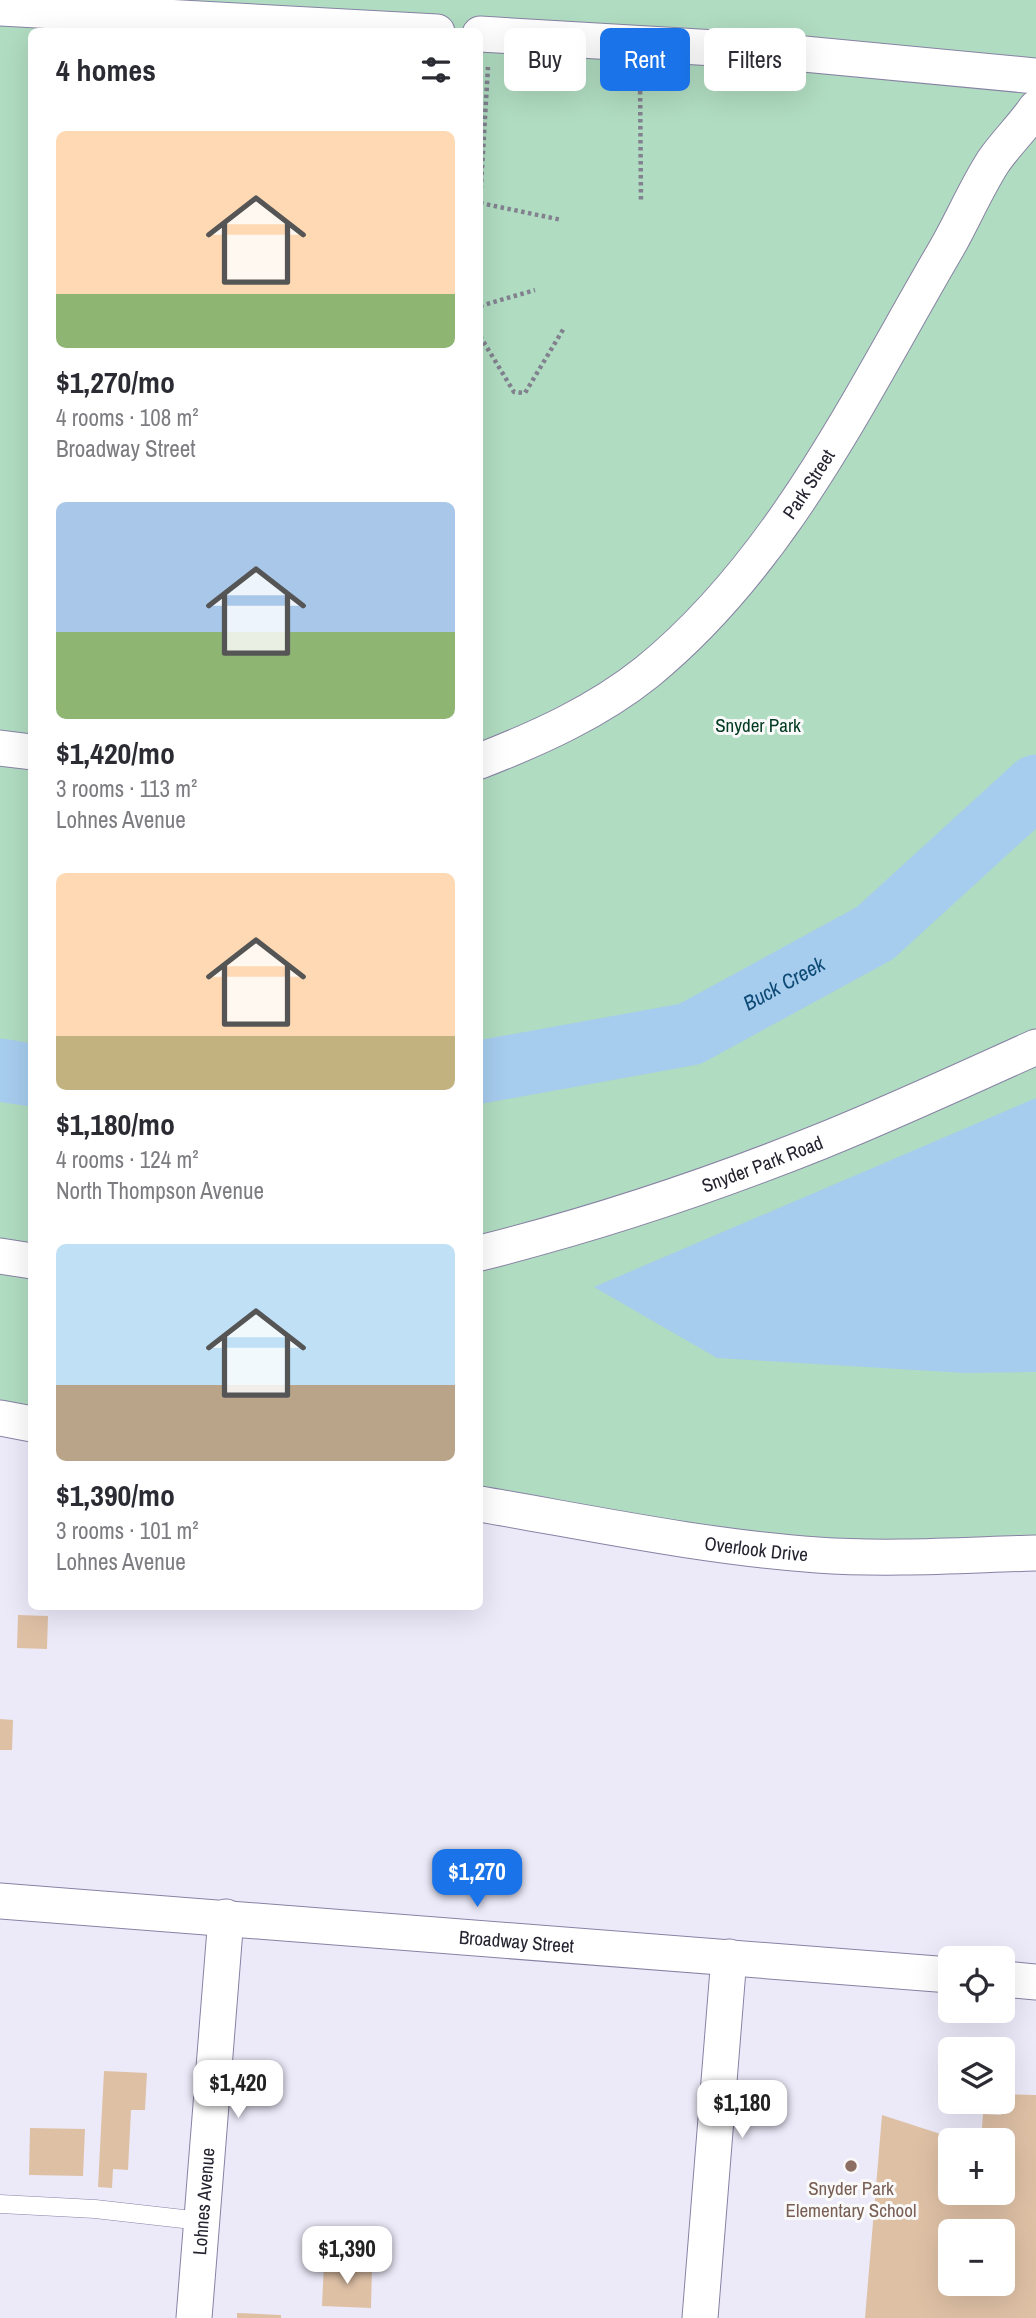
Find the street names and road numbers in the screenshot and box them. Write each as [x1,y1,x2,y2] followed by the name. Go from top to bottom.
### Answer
[776,444,841,524] street label: Park Street
[698,1129,826,1198] street label: Snyder Park Road
[703,1530,809,1567] street label: Overlook Drive
[458,1924,576,1959] street label: Broadway Street
[186,2147,221,2256] street label: Lohnes Avenue

